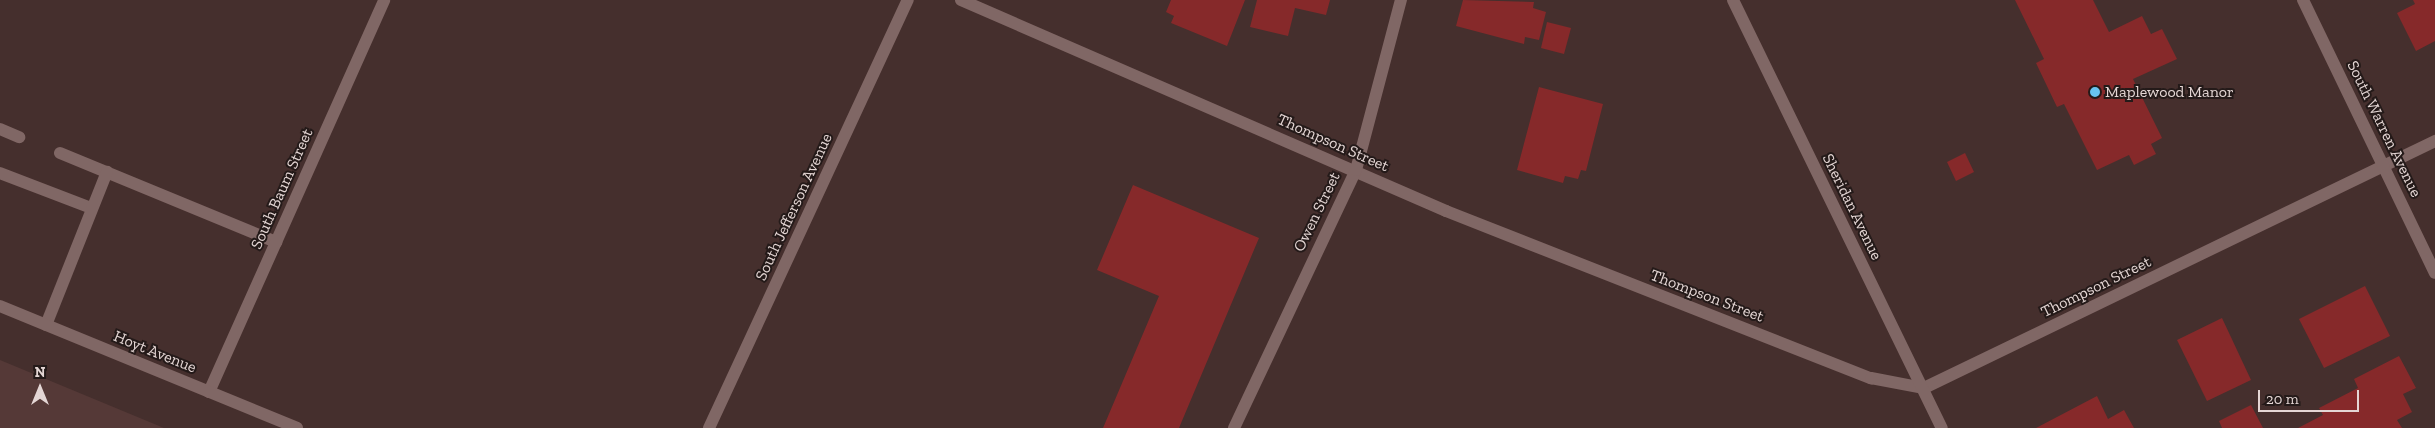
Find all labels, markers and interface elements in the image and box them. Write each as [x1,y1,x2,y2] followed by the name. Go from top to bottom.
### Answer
[2342,57,2426,201] street label: South Warren Avenue
[2105,82,2234,102] place label: Maplewood Manor
[2089,86,2101,98] marker: Maplewood Manor
[1274,110,1392,176] street label: Thompson Street
[247,126,317,252] street label: South Baum Street
[751,130,837,284] street label: South Jefferson Avenue
[1818,151,1886,263] street label: Sheridan Avenue
[1289,169,1345,255] street label: Owen Street
[2038,252,2154,322] street label: Thompson Street
[1648,266,1766,326] street label: Thompson Street
[111,327,199,377] street label: Hoyt Avenue
[15,363,65,413] north arrow
[35,364,45,381] text: N
[2260,380,2361,412] scale bar
[2266,390,2299,408] text: 20 m

